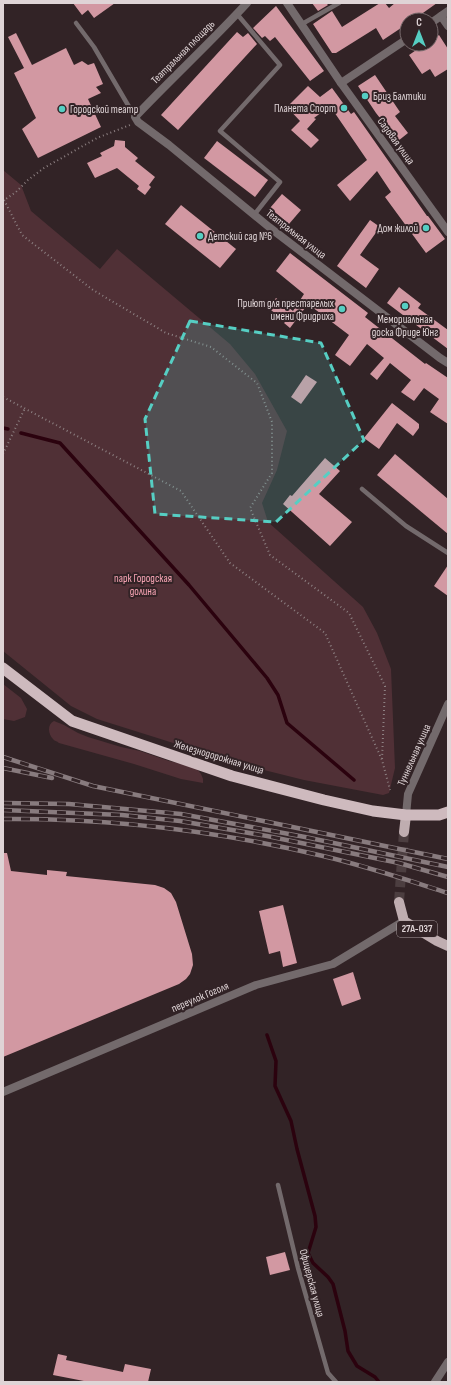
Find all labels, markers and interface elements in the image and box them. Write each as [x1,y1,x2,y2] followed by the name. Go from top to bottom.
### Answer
[399,12,439,52] north arrow
[416,16,422,29] text: С
[148,17,218,87] street label: Театральная площадь
[373,90,426,103] place label: Бриз Балтики
[360,91,370,101] marker: Бриз Балтики
[274,102,336,115] place label: Планета Спорт
[70,103,138,116] place label: Городской театр
[339,103,349,113] marker: Планета Спорт
[57,104,67,114] marker: Городской театр
[375,115,417,167] street label: Садовая улица
[263,206,329,262] street label: Театральная улица
[377,222,418,235] place label: Дом жилой
[421,223,431,233] marker: Дом жилой
[208,230,272,243] place label: Детский сад №6
[195,231,205,241] marker: Детский сад №6
[237,297,334,323] place label: Приют для престарелых имени Фридриха
[400,301,410,311] marker: Мемориальная доска Фриде Юнг
[337,304,347,314] marker: Приют для престарелых имени Фридриха
[372,313,438,339] place label: Мемориальная доска Фриде Юнг
[114,572,172,598] park label: парк Городская долина
[395,722,433,788] street label: Туннельная улица
[172,737,266,777] street label: Железнодорожная улица
[397,921,437,937] road number: 27А-037
[169,979,231,1015] street label: переулок Гоголя
[297,1248,327,1318] street label: Офицерская улица

